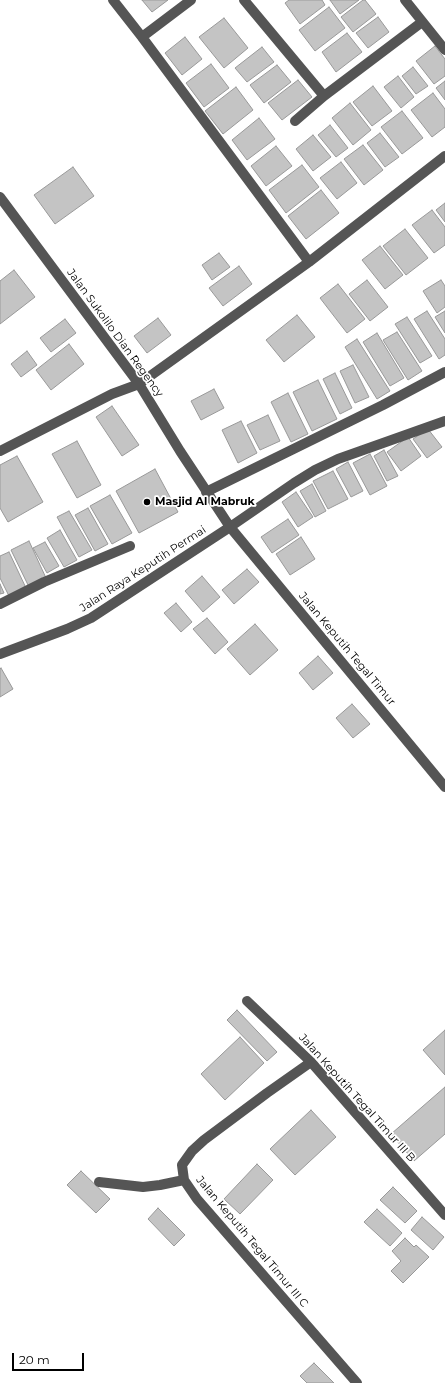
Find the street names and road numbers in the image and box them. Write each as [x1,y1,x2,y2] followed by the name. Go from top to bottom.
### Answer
[64,266,166,400] street label: Jalan Sukolilo Dian Regency
[77,523,209,615] street label: Jalan Raya Keputih Permai
[296,590,398,708] street label: Jalan Keputih Tegal Timur
[296,1031,418,1165] street label: Jalan Keputih Tegal Timur III B
[193,1174,311,1310] street label: Jalan Keputih Tegal Timur III C

